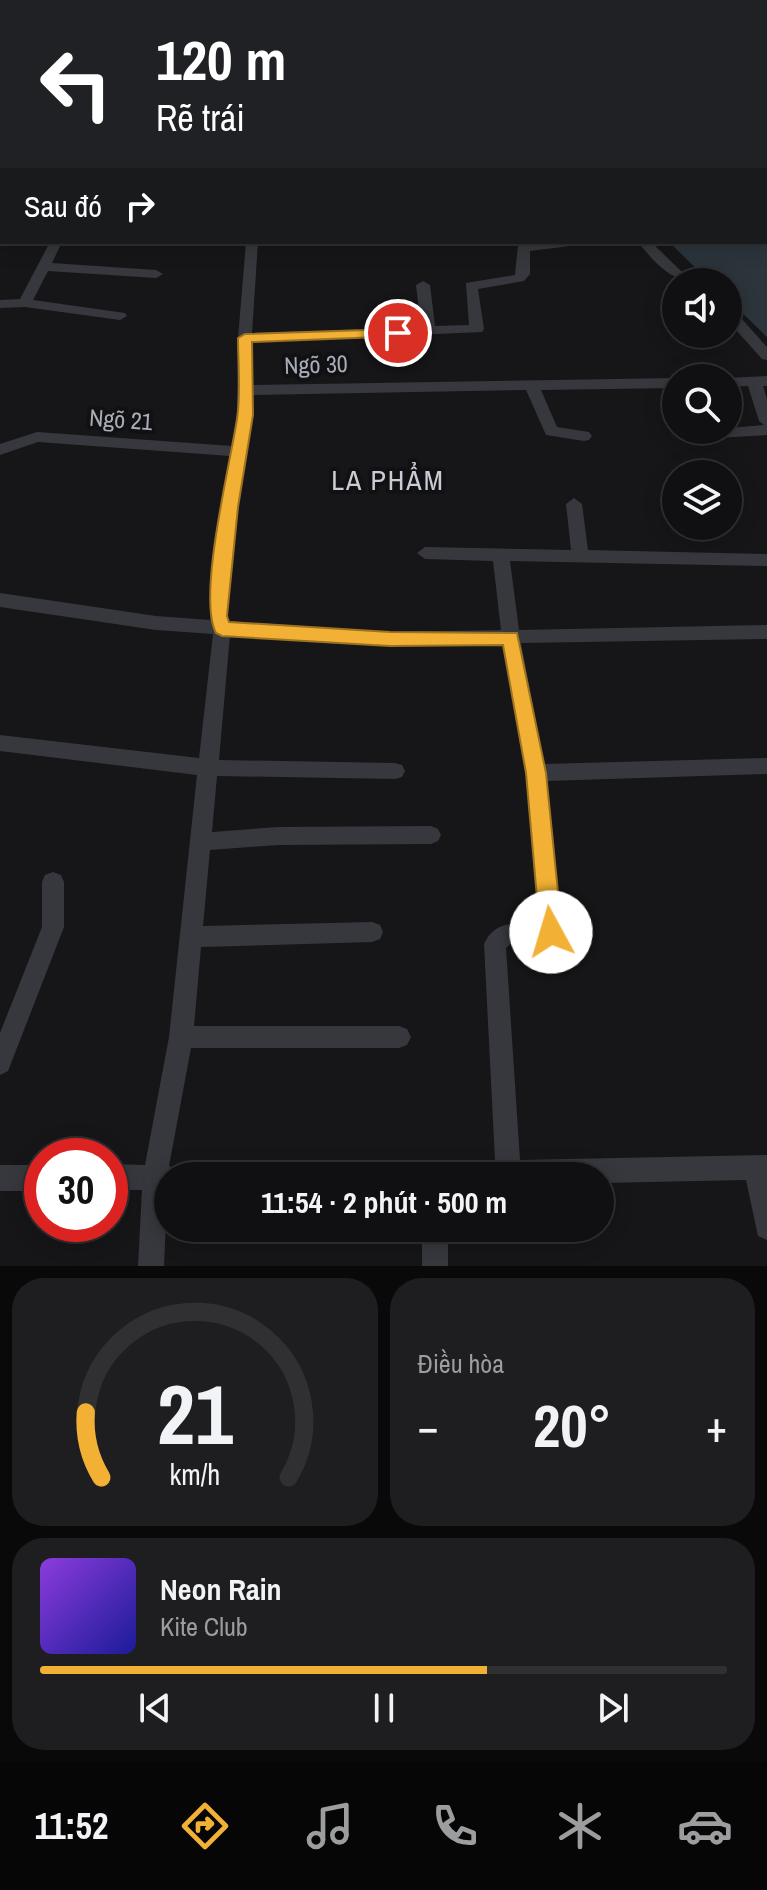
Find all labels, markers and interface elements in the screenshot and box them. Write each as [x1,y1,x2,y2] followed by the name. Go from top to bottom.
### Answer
[156,22,286,97] text: 120 m
[24,32,128,136] icon: left
[156,94,245,142] text: Rẽ trái
[118,184,162,228] icon: right
[24,186,102,226] text: Sau đó
[662,268,742,540] map controls
[662,268,742,348] button: sound
[364,299,432,367] pin
[376,311,420,355] icon: arrive
[284,347,348,381] street label: Ngõ 30
[662,364,742,444] button: search
[88,401,154,437] street label: Ngõ 21
[662,460,742,540] button: layers
[331,461,445,499] district label: LA PHẨM
[509,890,593,974] position arrow
[24,1138,128,1242] speed limit sign: 30
[261,1182,507,1222] text: 11:54 · 2 phút · 500 m
[418,1346,504,1381] text: Điều hòa
[157,1358,233,1470] text: 21
[533,1385,612,1466] text: 20°
[418,1396,439,1456] text: −
[706,1396,727,1456] text: +
[169,1455,220,1494] text: km/h
[160,1569,282,1609] text: Neon Rain
[160,1609,248,1644] text: Kite Club
[133,1686,177,1730] icon: previous
[362,1686,406,1730] icon: pause
[591,1686,635,1730] icon: next
[177,1798,233,1854] icon: directions
[302,1798,358,1854] icon: music
[427,1798,483,1854] icon: phone
[552,1798,608,1854] icon: climate
[677,1798,733,1854] icon: car
[34,1802,108,1850] text: 11:52

